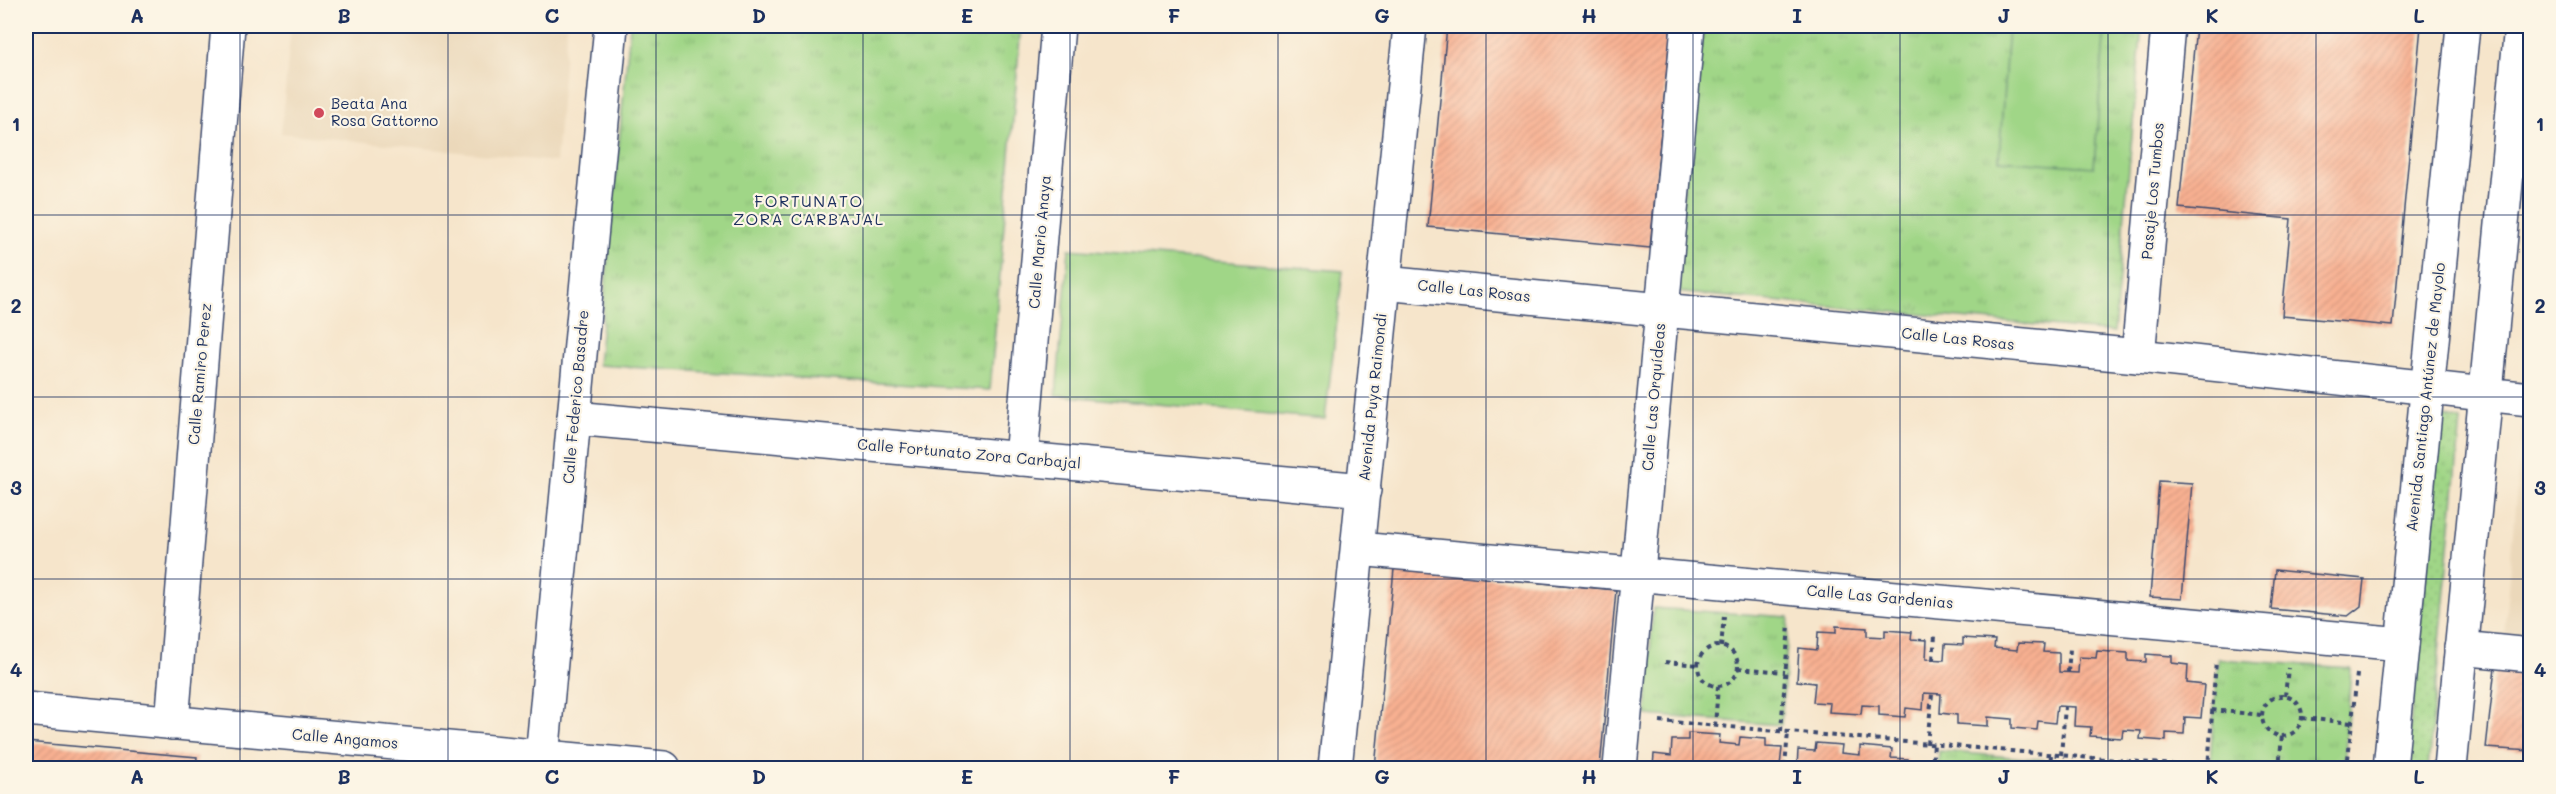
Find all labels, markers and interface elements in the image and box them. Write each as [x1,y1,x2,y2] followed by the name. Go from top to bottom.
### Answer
[130,2,144,28] text: A
[337,2,351,28] text: B
[545,2,560,28] text: C
[752,2,766,28] text: D
[961,2,973,28] text: E
[1168,2,1181,28] text: F
[1374,2,1390,28] text: G
[1581,2,1597,28] text: H
[1792,2,1802,28] text: I
[1997,2,2011,28] text: J
[2205,2,2219,28] text: K
[2413,2,2425,28] text: L
[331,93,438,130] place label: Beata Ana Rosa Gattorno
[312,106,326,120] marker: Beata Ana Rosa Gattorno
[12,110,20,136] text: 1
[2536,110,2544,136] text: 1
[2136,122,2168,260] street label: Pasaje Los Tumbos
[1023,174,1055,310] street label: Calle Mario Anaya
[733,190,885,229] district label: FORTUNATO ZORA CARBAJAL
[2401,261,2449,532] street label: Avenida Santiago Antúnez de Mayolo
[1417,274,1532,306] street label: Calle Las Rosas
[10,292,22,318] text: 2
[2534,292,2546,318] text: 2
[183,302,215,446] street label: Calle Ramiro Perez
[557,309,593,485] street label: Calle Federico Basadre
[1353,312,1391,482] street label: Avenida Puya Raimondi
[1637,322,1669,472] street label: Calle Las Orquídeas
[1901,322,2016,354] street label: Calle Las Rosas
[856,433,1082,473] street label: Calle Fortunato Zora Carbajal
[10,474,22,500] text: 3
[2534,474,2546,500] text: 3
[1806,580,1954,612] street label: Calle Las Gardenias
[10,656,23,682] text: 4
[2534,656,2547,682] text: 4
[291,723,399,753] street label: Calle Angamos
[130,763,144,789] text: A
[337,763,351,789] text: B
[545,763,560,789] text: C
[752,763,766,789] text: D
[961,763,973,789] text: E
[1168,763,1181,789] text: F
[1374,763,1390,789] text: G
[1581,763,1597,789] text: H
[1792,763,1802,789] text: I
[1997,763,2011,789] text: J
[2205,763,2219,789] text: K
[2413,763,2425,789] text: L

